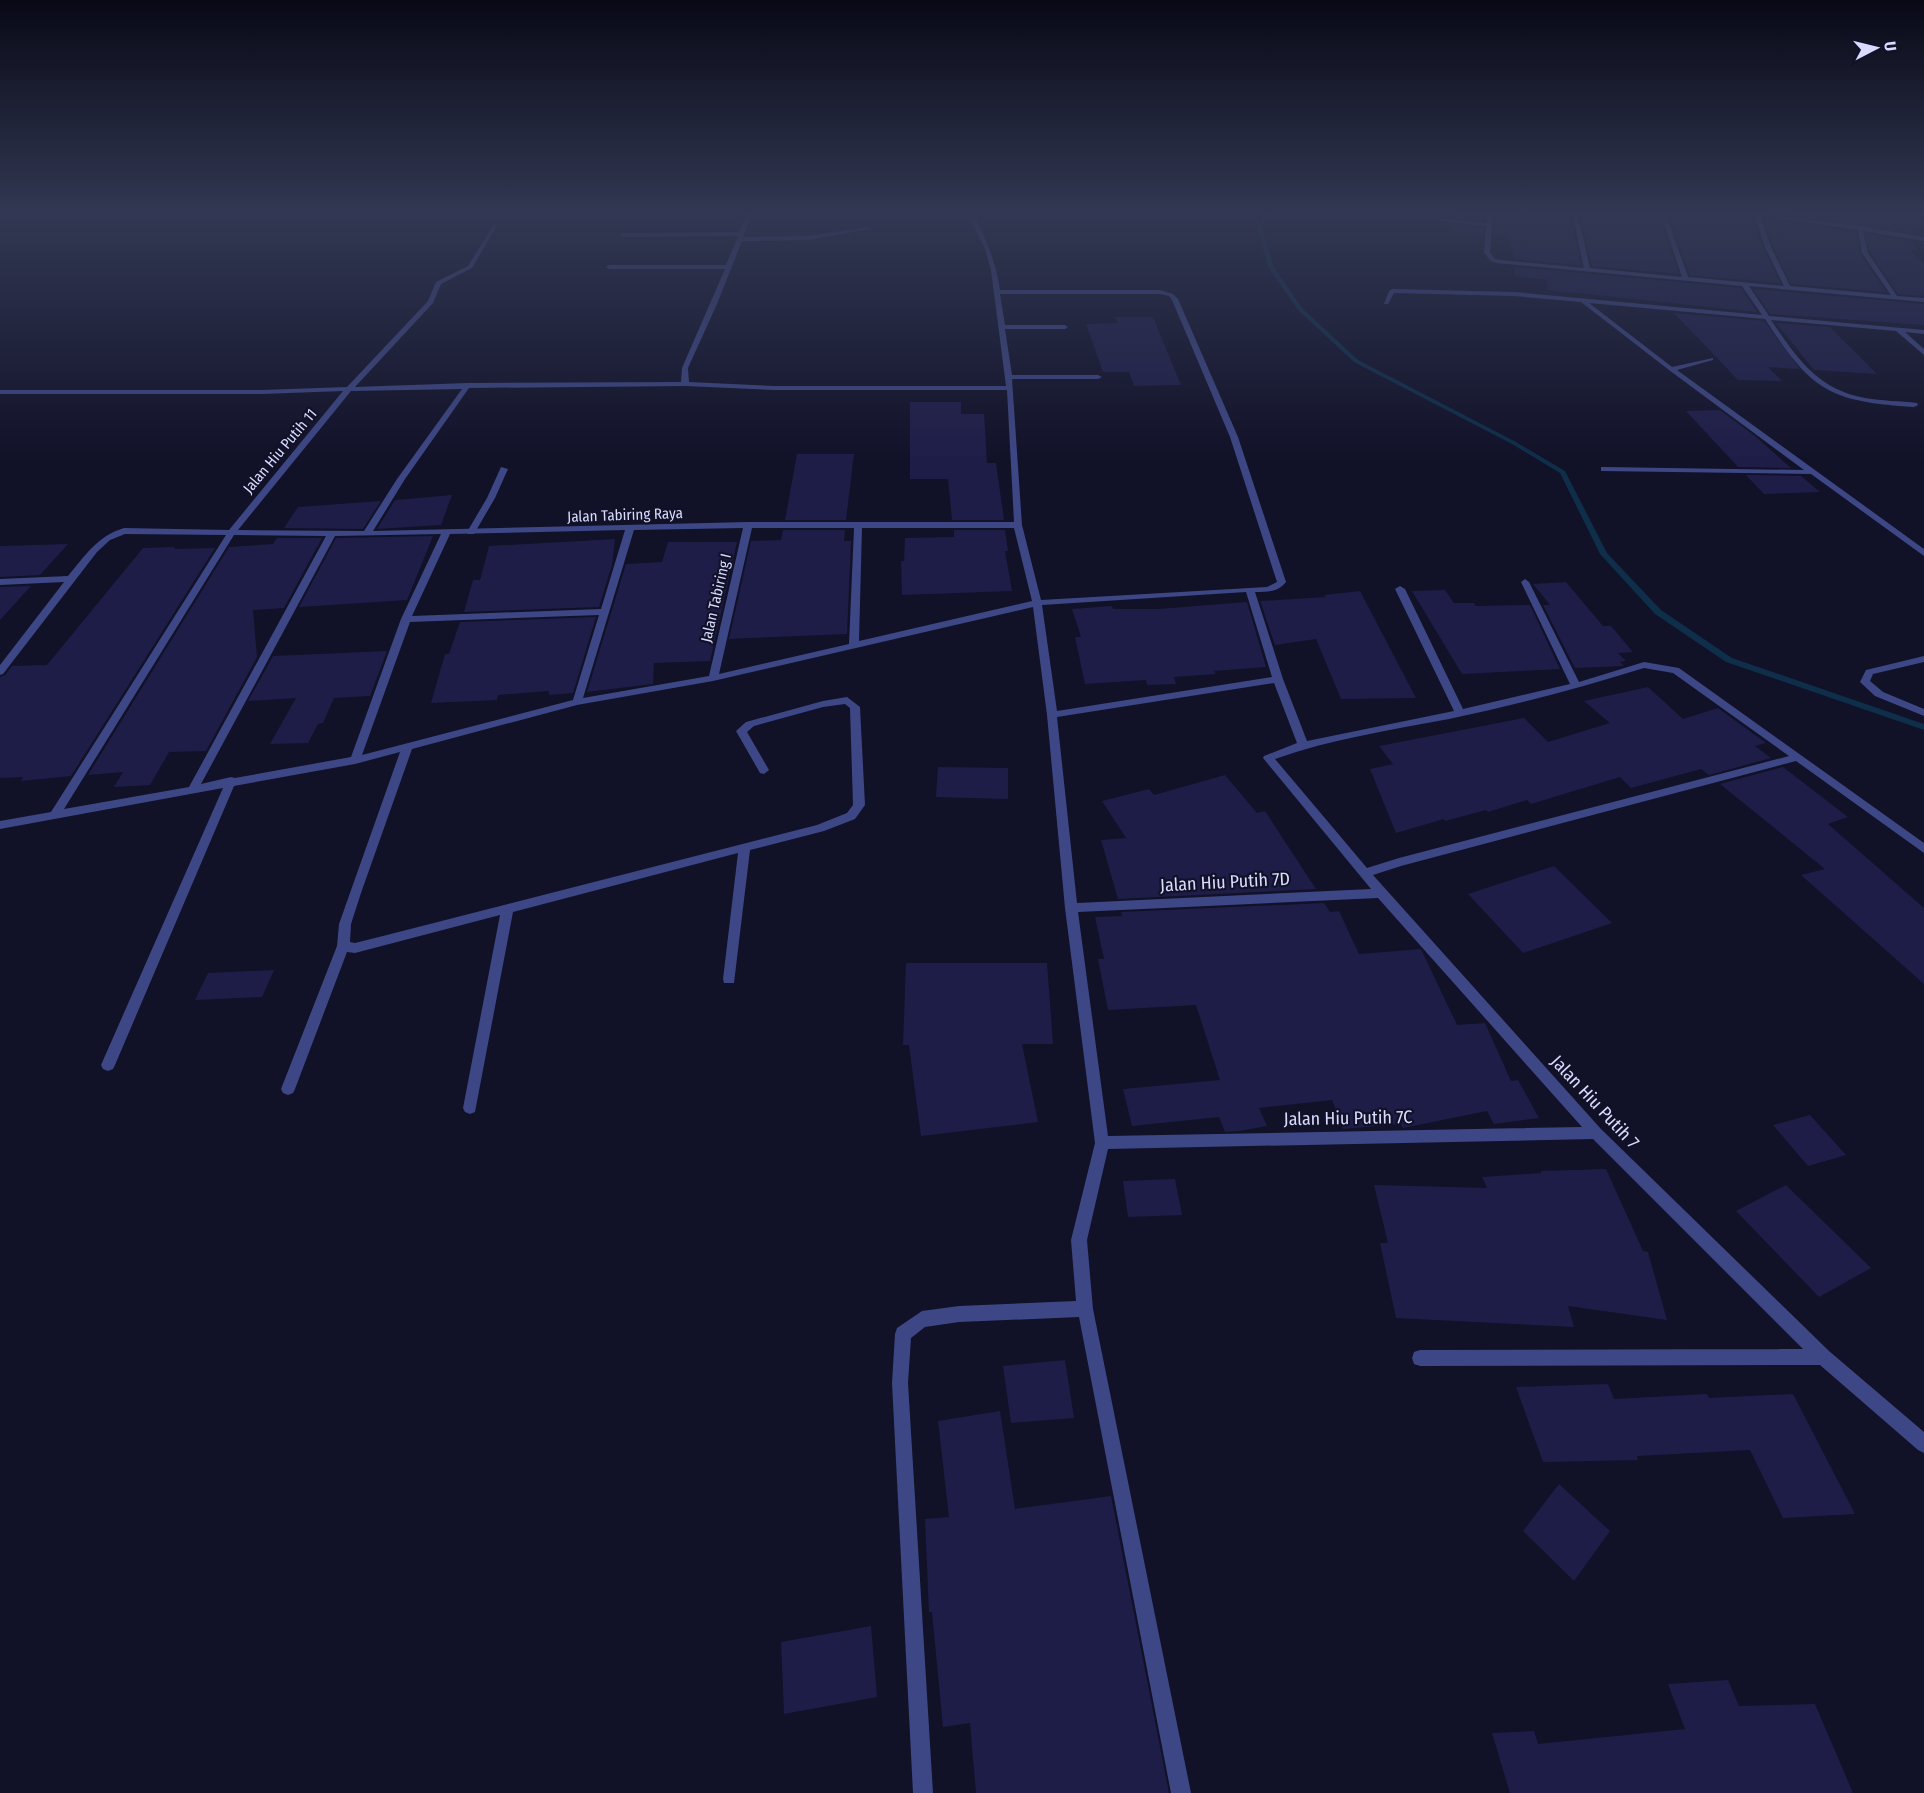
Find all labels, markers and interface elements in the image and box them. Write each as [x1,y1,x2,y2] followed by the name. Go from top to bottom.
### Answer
[1846,18,1906,78] north arrow
[1880,40,1900,52] text: U
[239,405,321,497] street label: Jalan Hiu Putih 11
[567,504,683,526] street label: Jalan Tabiring Raya
[697,552,735,644] street label: Jalan Tabiring I
[1159,868,1291,896] street label: Jalan Hiu Putih 7D
[1546,1051,1644,1153] street label: Jalan Hiu Putih 7
[1283,1106,1413,1130] street label: Jalan Hiu Putih 7C

